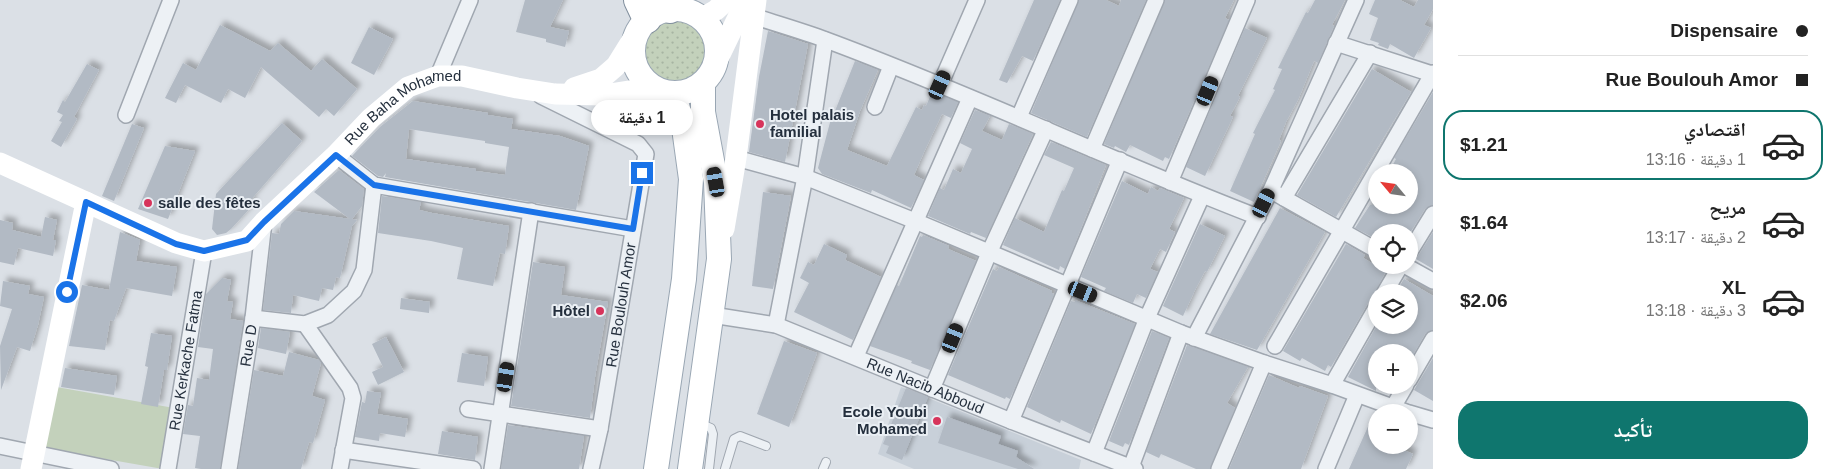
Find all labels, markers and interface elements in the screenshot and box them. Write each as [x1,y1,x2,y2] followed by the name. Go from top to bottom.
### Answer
[1670,20,1778,41] text: Dispensaire
[341,67,461,148] street label: Rue Baha Mohamed
[927,68,952,102] car
[1606,69,1778,90] text: Rue Boulouh Amor
[1195,74,1220,108] car
[591,100,693,136] callout: 1 دقيقة
[770,106,854,140] place label: Hotel palais familial
[619,109,665,126] text: 1 دقيقة
[754,118,766,130] marker: Hotel palais familial
[1684,119,1746,140] text: اقتصادي
[1761,123,1806,168] icon: car
[1460,134,1508,155] text: $1.21
[1646,151,1746,168] text: 1 دقيقة · 13:16
[631,162,653,184] route end
[1368,164,1418,214] north arrow
[1368,164,1418,454] map controls
[706,166,725,198] car
[1250,186,1277,220] car
[158,194,261,211] place label: salle des fêtes
[142,197,154,209] marker: salle des fêtes
[1709,197,1746,218] text: مريح
[1761,201,1806,246] icon: car
[1460,212,1508,233] text: $1.64
[1368,224,1418,274] button: locate
[1646,229,1746,246] text: 2 دقيقة · 13:17
[602,241,639,368] street label: Rue Boulouh Amor
[1722,277,1746,298] text: XL
[1066,279,1099,305] car
[1761,279,1806,324] icon: car
[56,281,78,303] route start
[1368,284,1418,334] button: layers
[165,288,205,432] street label: Rue Kerkache Fatma
[1460,290,1508,311] text: $2.06
[553,302,590,319] place label: Hôtel
[1646,302,1746,319] text: 3 دقيقة · 13:18
[594,305,606,317] marker: Hôtel
[940,321,965,355] car
[236,323,260,368] street label: Rue D
[1368,344,1418,394] button: +
[864,354,987,417] street label: Rue Nacib Abboud
[496,361,515,393] car
[1458,401,1808,459] button: تأكيد
[843,403,927,437] place label: Ecole Youbi Mohamed
[1368,404,1418,454] button: −
[931,415,943,427] marker: Ecole Youbi Mohamed

